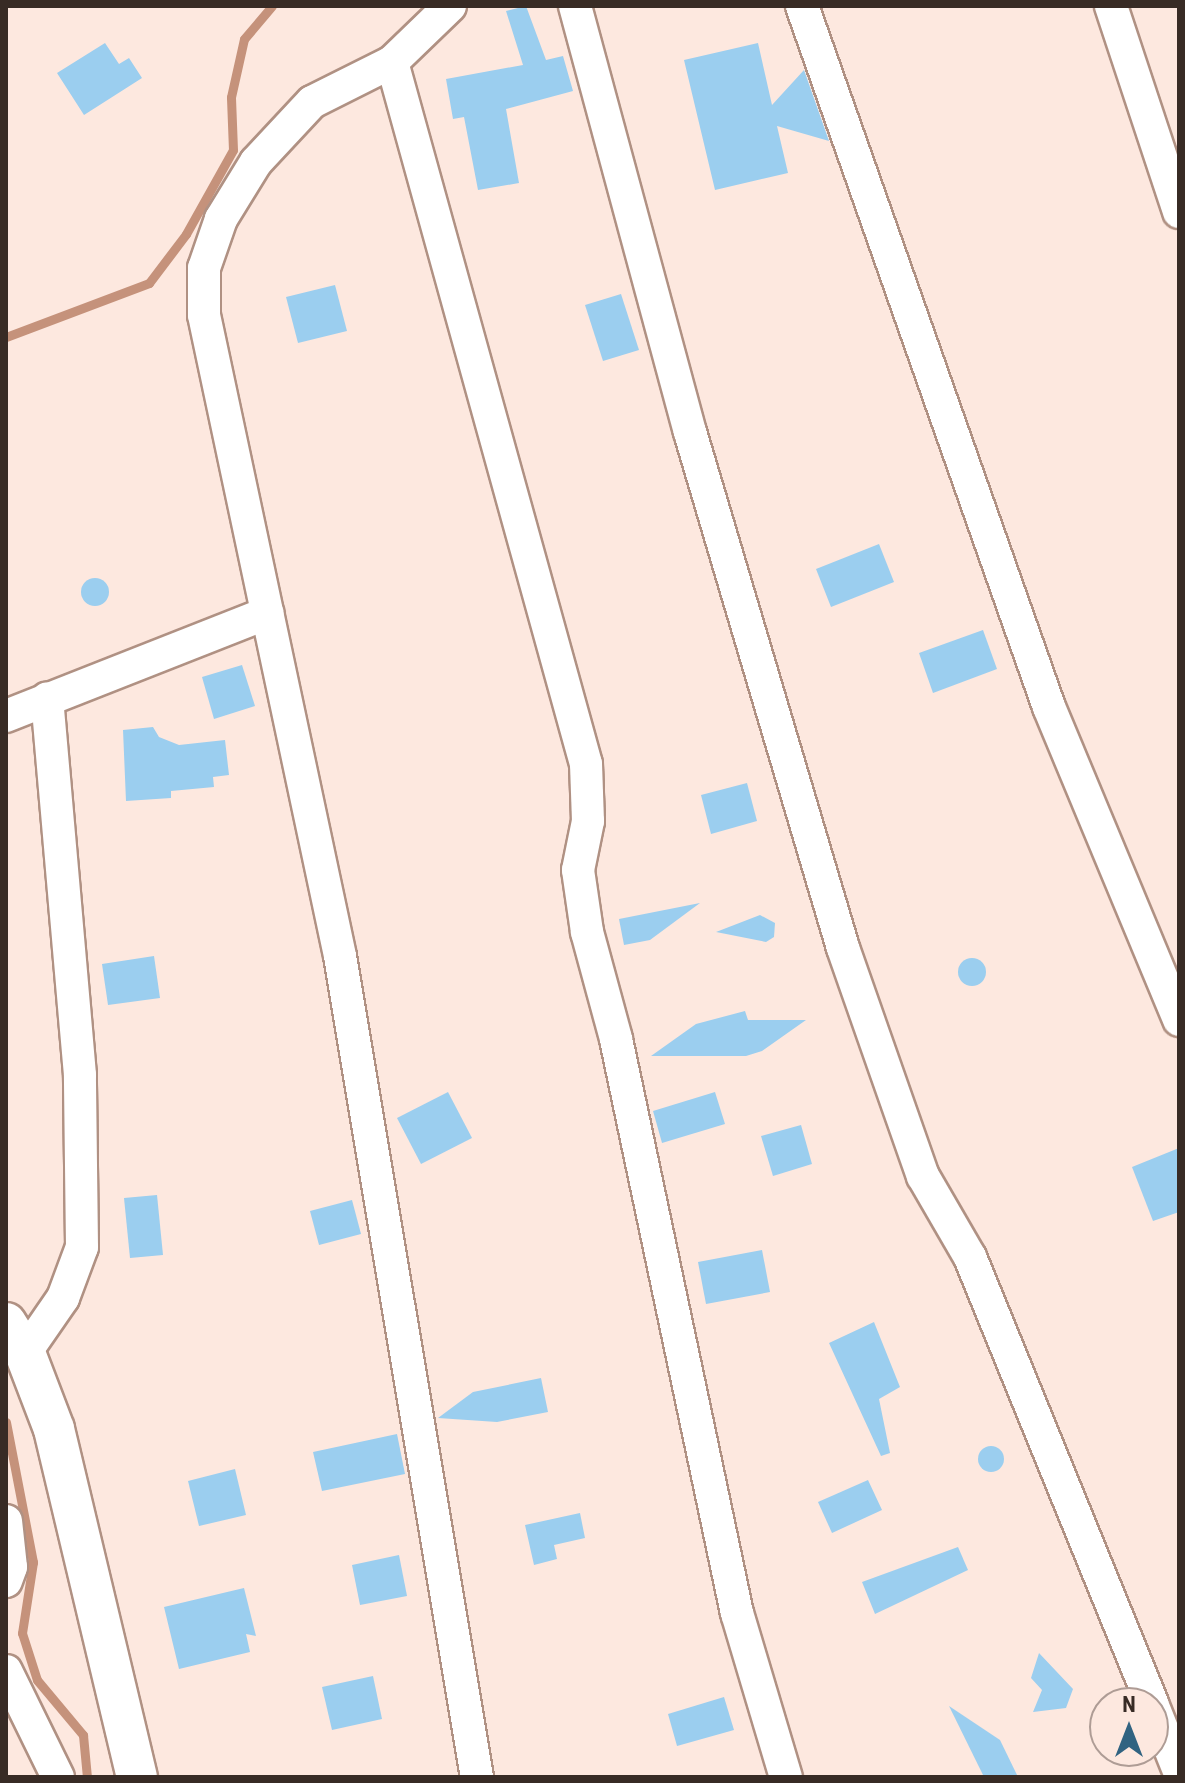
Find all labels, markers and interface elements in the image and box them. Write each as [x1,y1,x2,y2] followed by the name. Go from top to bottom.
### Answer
[1089,1687,1169,1767] north arrow
[1122,1692,1136,1717] text: N

